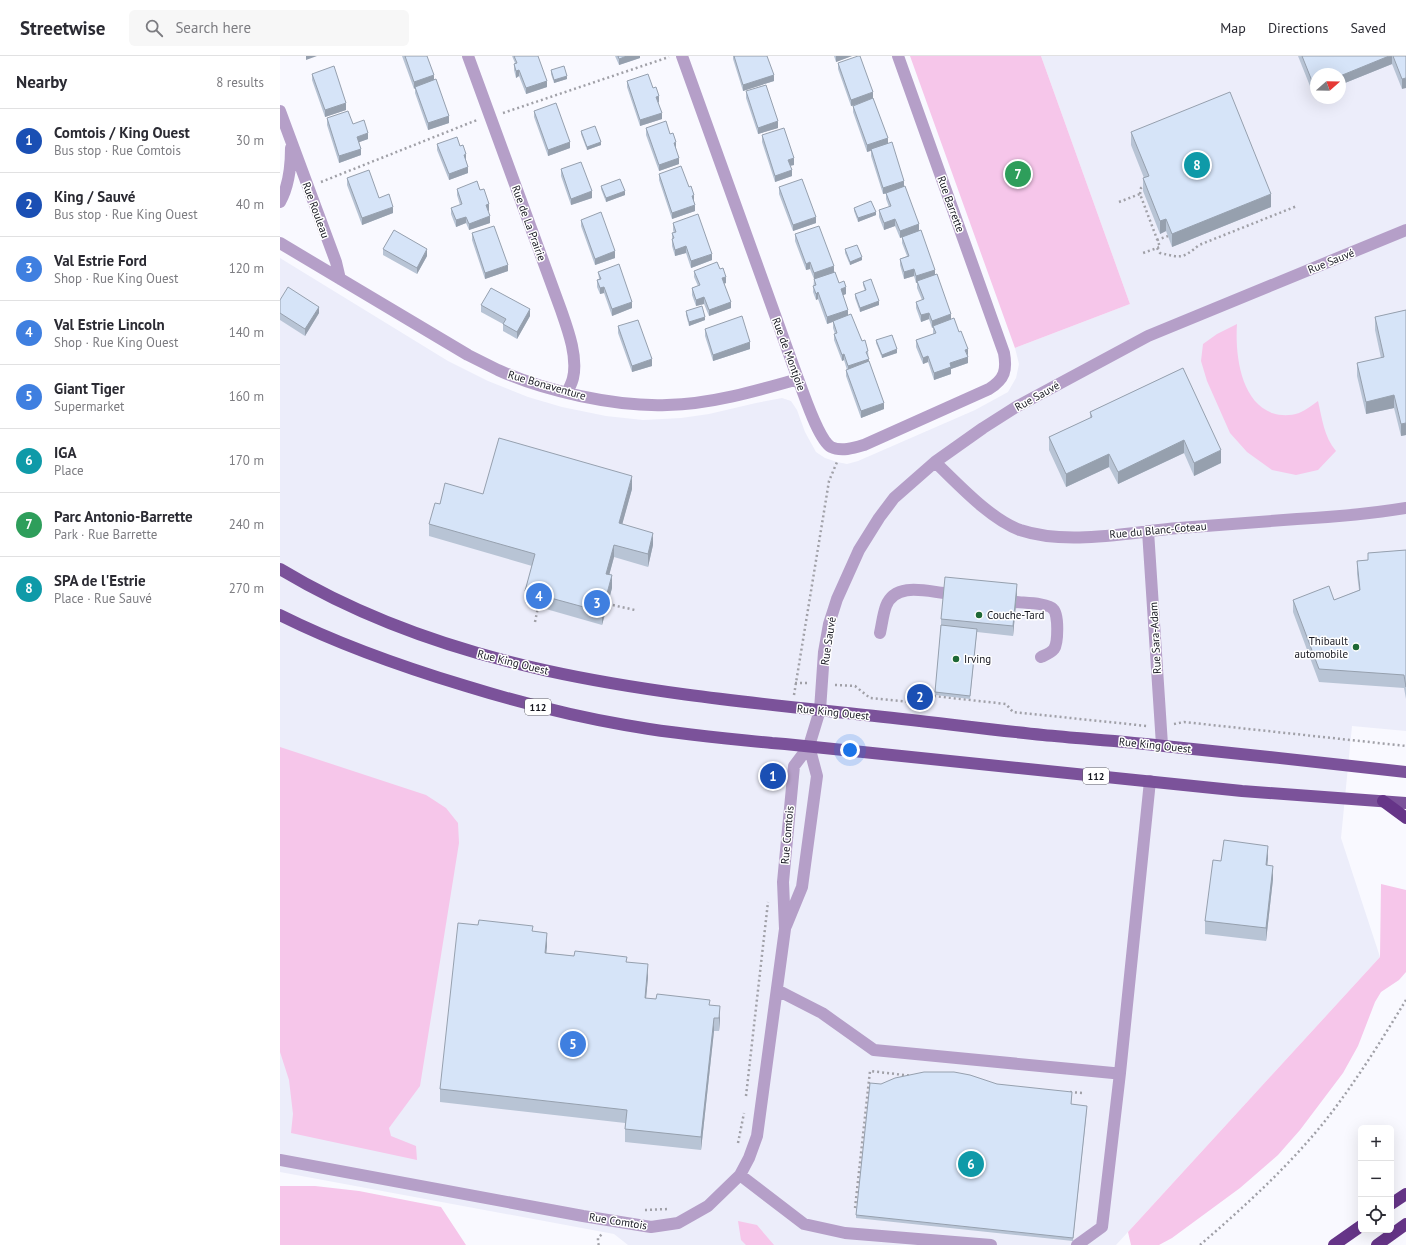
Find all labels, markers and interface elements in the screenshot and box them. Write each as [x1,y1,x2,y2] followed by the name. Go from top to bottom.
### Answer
[129,10,409,46] search box
[20,16,105,40] text: Streetwise
[143,17,165,39] icon: search
[175,18,251,37] text: Search here
[1220,19,1246,37] text: Map
[1268,19,1328,37] text: Directions
[1350,19,1386,37] text: Saved
[1310,68,1346,104] north arrow
[16,71,67,93] text: Nearby
[216,74,264,91] text: 8 results
[54,123,190,142] text: Comtois / King Ouest
[25,132,33,149] text: 1
[236,132,264,149] text: 30 m
[54,142,181,159] text: Bus stop · Rue Comtois
[1184,150,1210,180] pin: 8
[1005,159,1031,189] pin: 7
[934,174,968,234] street label: Rue Barrette
[299,180,333,240] street label: Rue Rouleau
[509,183,549,263] street label: Rue de La Prairie
[54,187,135,206] text: King / Sauvé
[25,196,33,213] text: 2
[236,196,264,213] text: 40 m
[54,206,198,223] text: Bus stop · Rue King Ouest
[1306,245,1357,277] street label: Rue Sauvé
[54,251,147,270] text: Val Estrie Ford
[25,260,33,277] text: 3
[229,260,264,277] text: 120 m
[54,270,178,287] text: Shop · Rue King Ouest
[54,315,165,334] text: Val Estrie Lincoln
[769,315,809,393] street label: Rue de Montjoie
[25,324,33,341] text: 4
[229,324,264,341] text: 140 m
[54,334,178,351] text: Shop · Rue King Ouest
[506,367,588,403] street label: Rue Bonaventure
[1012,378,1062,414] street label: Rue Sauvé
[54,379,125,398] text: Giant Tiger
[25,388,33,405] text: 5
[229,388,264,405] text: 160 m
[54,398,124,415] text: Supermarket
[54,443,77,462] text: IGA
[25,452,33,469] text: 6
[229,452,264,469] text: 170 m
[54,462,84,479] text: Place
[54,507,193,526] text: Parc Antonio-Barrette
[25,516,33,533] text: 7
[229,516,264,533] text: 240 m
[1109,519,1207,541] street label: Rue du Blanc-Coteau
[54,526,157,543] text: Park · Rue Barrette
[54,571,146,590] text: SPA de l'Estrie
[25,580,33,597] text: 8
[229,580,264,597] text: 270 m
[526,581,552,611] pin: 4
[584,588,610,618] pin: 3
[54,590,152,607] text: Place · Rue Sauvé
[1146,602,1164,674] street label: Rue Sara-Adam
[987,608,1044,622] place label: Couche-Tard
[974,610,984,620] marker: Couche-Tard
[817,615,839,666] street label: Rue Sauvé
[1295,634,1348,661] place label: Thibault automobile
[1351,642,1361,652] marker: Thibault automobile
[476,646,550,678] street label: Rue King Ouest
[964,652,991,666] place label: Irving
[951,654,961,664] marker: Irving
[907,682,933,712] pin: 2
[525,699,551,715] road number: 112
[796,701,870,723] street label: Rue King Ouest
[1118,734,1192,756] street label: Rue King Ouest
[840,740,860,760] your location
[760,761,786,791] pin: 1
[1083,768,1109,784] road number: 112
[777,805,797,865] street label: Rue Comtois
[560,1029,586,1059] pin: 5
[1358,1125,1394,1233] map controls
[1358,1125,1394,1161] button: +
[958,1149,984,1179] pin: 6
[1358,1161,1394,1197] button: −
[1358,1197,1394,1233] button: locate
[588,1209,648,1233] street label: Rue Comtois

